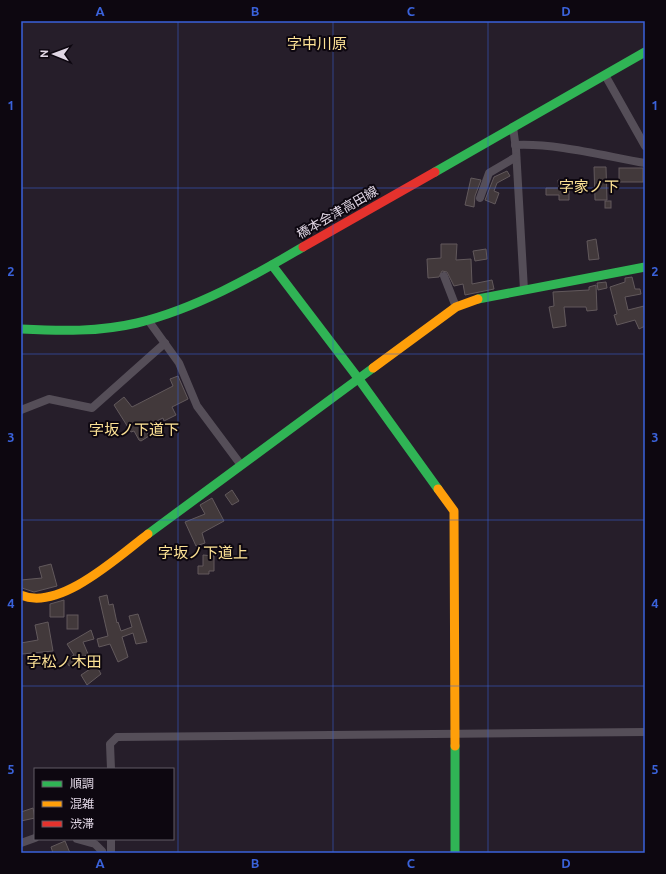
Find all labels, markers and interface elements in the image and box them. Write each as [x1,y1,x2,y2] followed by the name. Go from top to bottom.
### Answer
[95,4,105,18] text: A
[251,4,260,18] text: B
[407,4,416,18] text: C
[561,4,571,18] text: D
[34,34,74,74] north arrow
[287,35,347,52] district label: 字中川原
[38,50,50,58] text: N
[7,98,15,112] text: 1
[651,98,659,112] text: 1
[559,178,619,195] district label: 字家ノ下
[294,183,380,241] street label: 橋本会津高田線
[7,264,15,278] text: 2
[651,264,659,278] text: 2
[89,421,179,438] district label: 字坂ノ下道下
[7,430,15,444] text: 3
[651,430,659,444] text: 3
[158,544,248,561] district label: 字坂ノ下道上
[7,596,15,610] text: 4
[651,596,659,610] text: 4
[26,653,102,670] district label: 字松ノ木田
[7,762,15,776] text: 5
[651,762,659,776] text: 5
[34,768,174,840] legend
[70,777,94,790] text: 順調
[70,797,94,810] text: 混雑
[70,817,94,830] text: 渋滞
[95,856,105,870] text: A
[251,856,260,870] text: B
[407,856,416,870] text: C
[561,856,571,870] text: D

